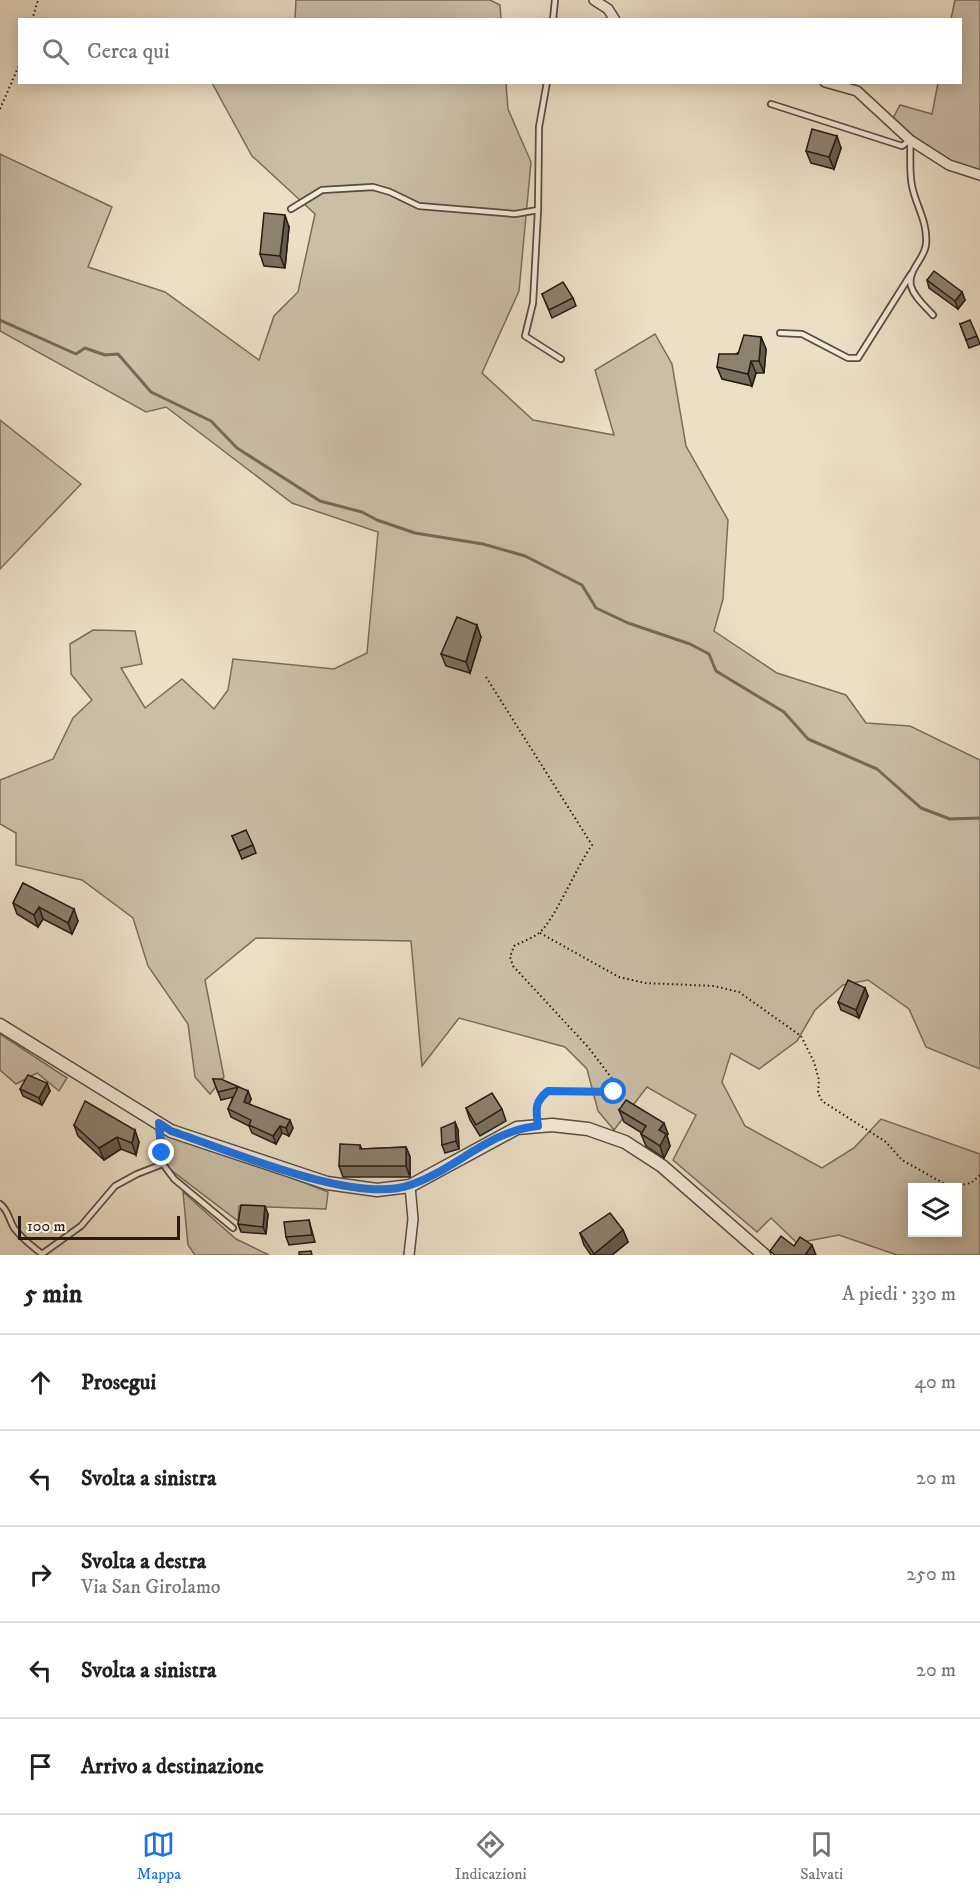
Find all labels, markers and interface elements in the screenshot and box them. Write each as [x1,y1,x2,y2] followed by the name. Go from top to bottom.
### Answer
[18,18,962,84] search box
[39,35,72,68] icon: search
[87,38,170,65] text: Cerca qui
[600,1078,626,1104] route start
[148,1139,174,1165] route end
[908,1183,962,1237] map controls
[908,1183,962,1237] button: layers
[18,1213,180,1240] scale bar
[27,1216,66,1236] text: 100 m
[24,1278,82,1311] text: 5 min
[842,1282,956,1307] text: A piedi · 330 m
[24,1366,57,1399] icon: ahead
[81,1369,156,1396] text: Prosegui
[914,1370,956,1395] text: 40 m
[24,1462,57,1495] icon: left
[81,1465,216,1492] text: Svolta a sinistra
[916,1466,956,1491] text: 20 m
[81,1548,206,1575] text: Svolta a destra
[24,1558,57,1591] icon: right
[906,1562,956,1587] text: 250 m
[81,1575,221,1600] text: Via San Girolamo
[24,1654,57,1687] icon: left
[81,1657,216,1684] text: Svolta a sinistra
[916,1658,956,1683] text: 20 m
[24,1750,57,1783] icon: arrive
[81,1753,264,1780] text: Arrivo a destinazione
[137,1828,181,1884] tab: Mappa
[455,1828,527,1884] tab: Indicazioni
[800,1828,843,1884] tab: Salvati

